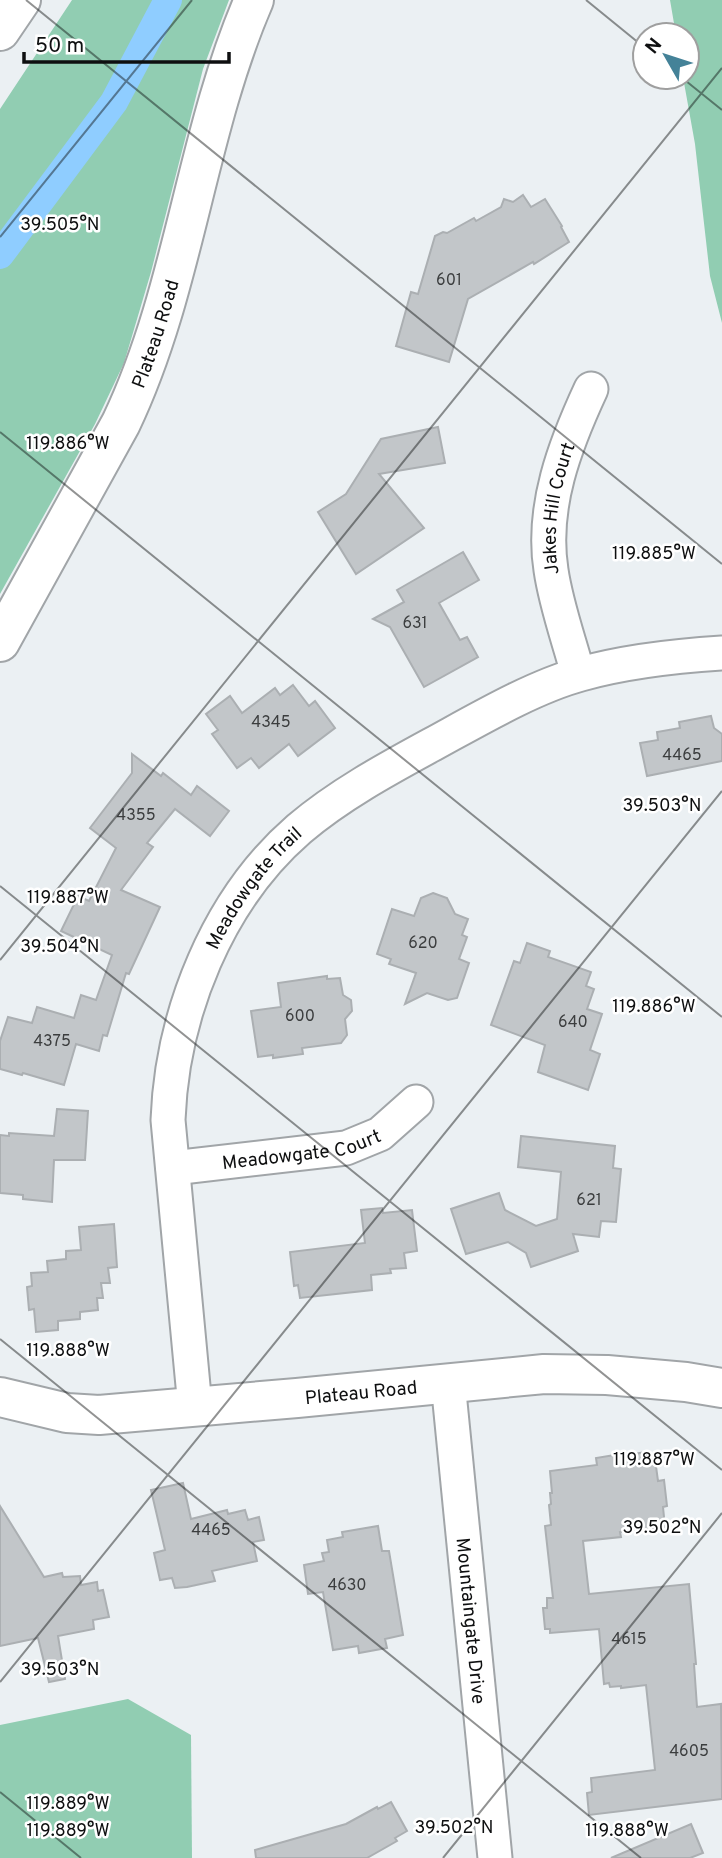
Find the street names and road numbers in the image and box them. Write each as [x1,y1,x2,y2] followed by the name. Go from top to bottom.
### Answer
[128,277,185,392] street label: Plateau Road
[539,439,581,576] street label: Jakes Hill Court
[202,822,308,954] street label: Meadowgate Trail
[221,1125,385,1176] street label: Meadowgate Court
[304,1376,419,1411] street label: Plateau Road
[449,1537,490,1705] street label: Mountaingate Drive

